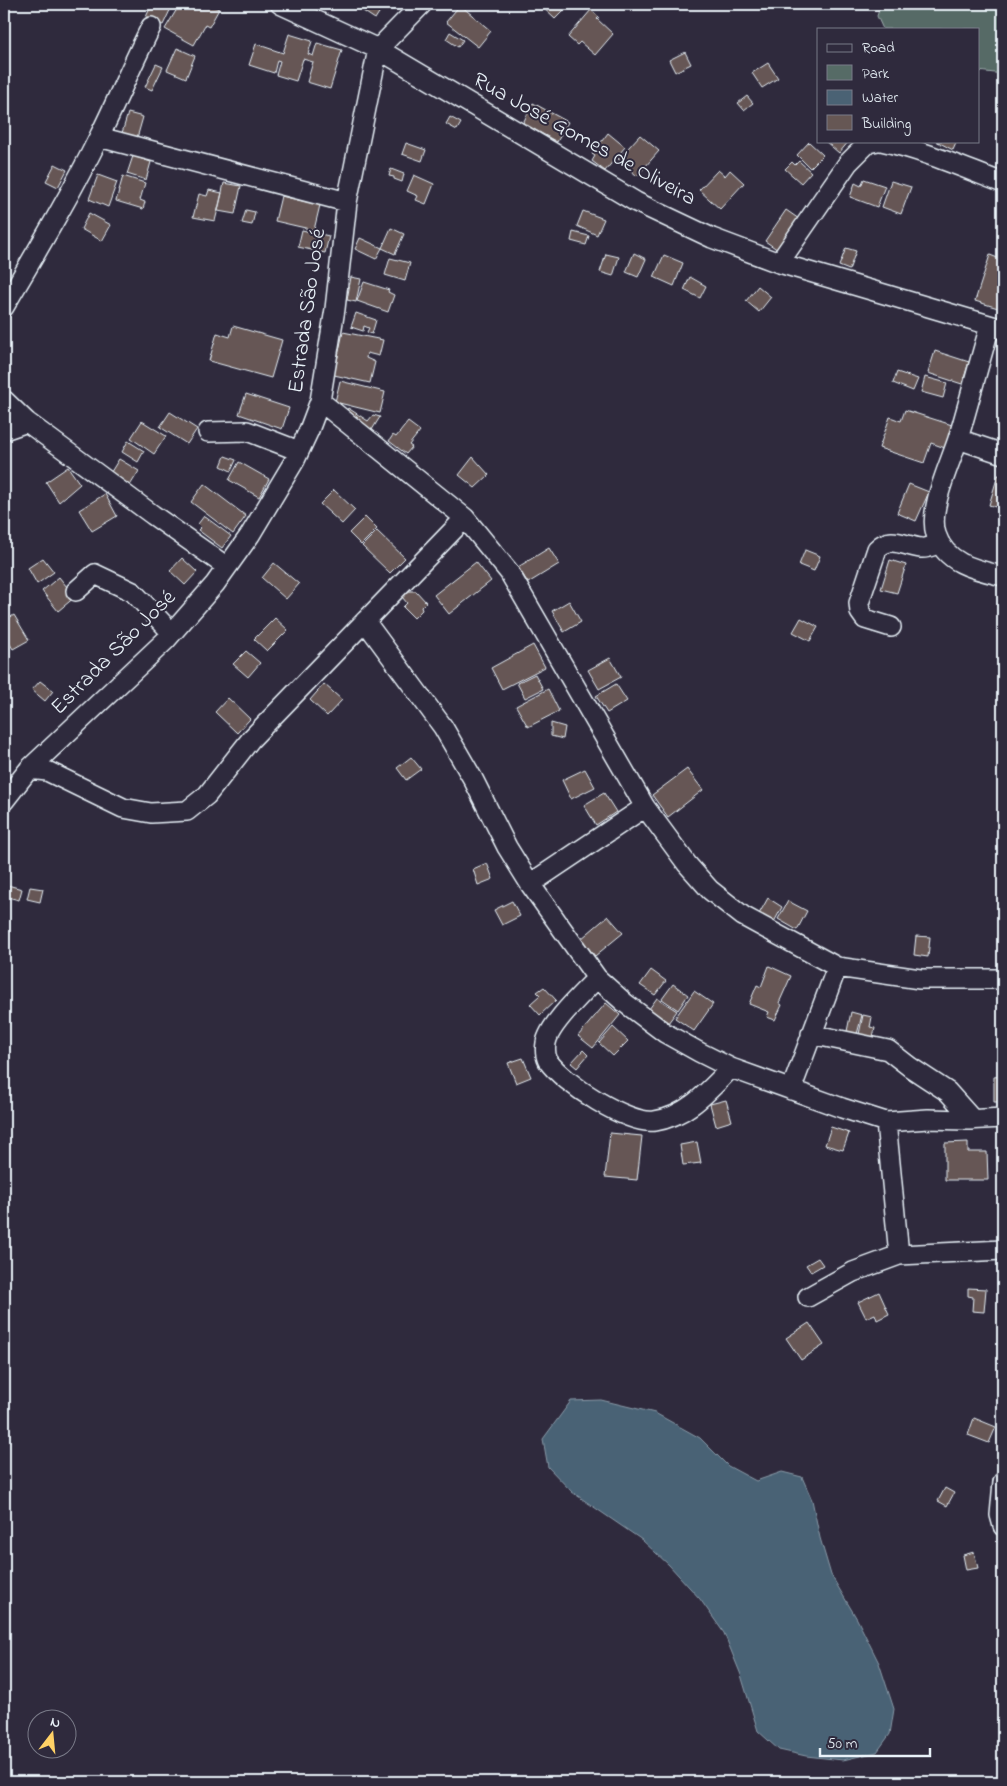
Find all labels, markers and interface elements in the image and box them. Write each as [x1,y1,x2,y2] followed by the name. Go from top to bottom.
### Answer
[817,28,980,142] legend
[862,37,895,59] text: Road
[862,63,890,85] text: Park
[466,65,702,215] street label: Rua José Gomes de Oliveira
[862,87,898,109] text: Water
[861,113,911,136] text: Building
[281,227,335,395] street label: Estrada São José
[44,583,184,723] street label: Estrada São José
[28,1708,78,1758] north arrow
[48,1712,63,1734] text: N
[820,1726,930,1758] scale bar
[827,1733,858,1755] text: 50 m

